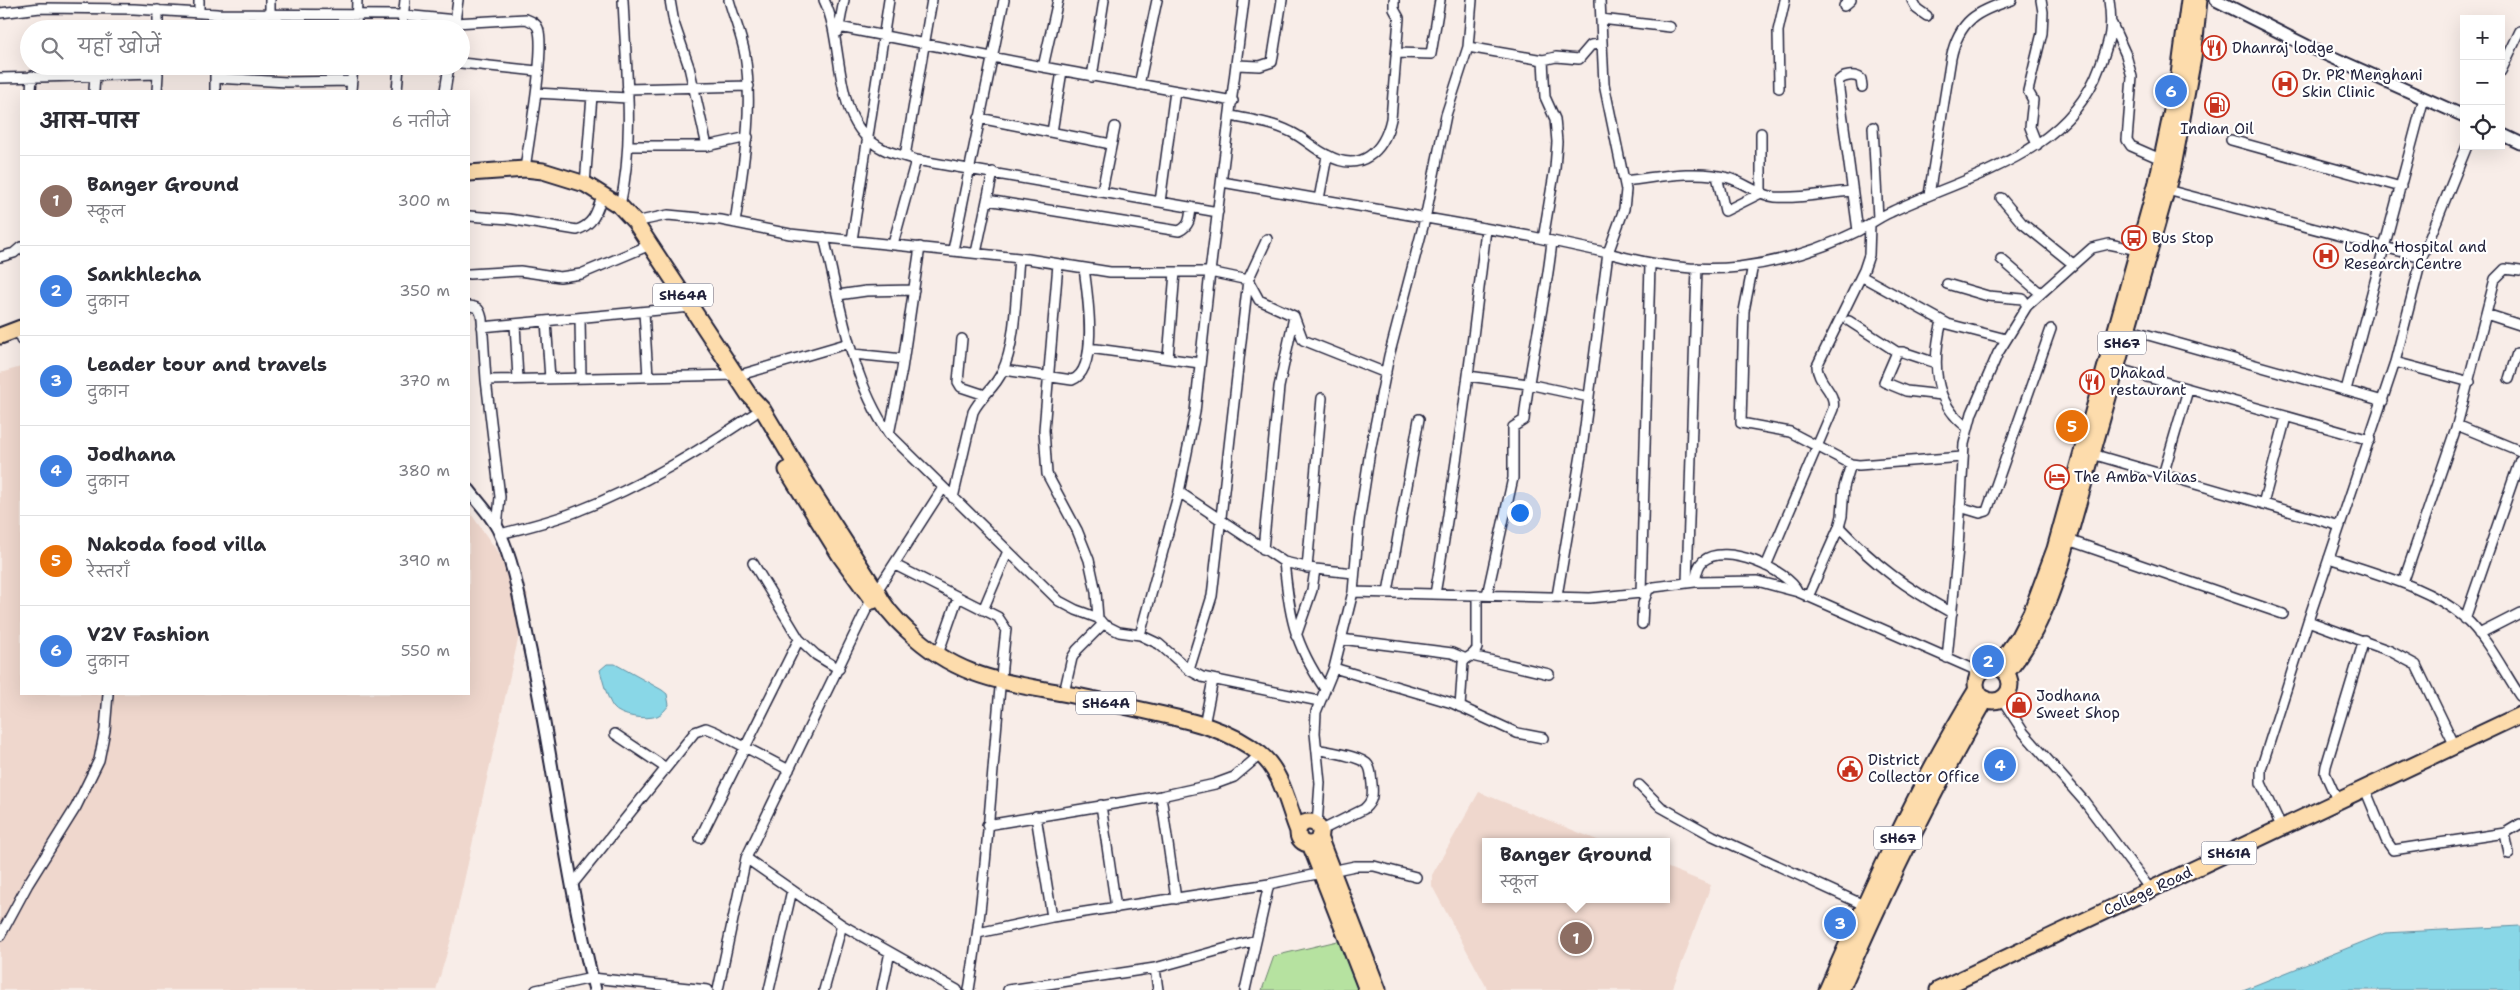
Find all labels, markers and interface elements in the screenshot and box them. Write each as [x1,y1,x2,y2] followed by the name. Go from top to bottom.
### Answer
[2460,15,2505,150] map controls
[2460,15,2505,60] button: +
[20,20,470,75] search box
[38,34,66,62] icon: search
[78,34,161,59] text: यहाँ खोजें
[2201,35,2227,61] restaurant icon: Dhanraj lodge
[2232,38,2334,58] place label: Dhanraj lodge
[2460,60,2505,105] button: −
[2302,65,2423,102] place label: Dr. PR Menghani Skin Clinic
[2272,71,2298,97] hospital icon: Dr. PR Menghani Skin Clinic
[2155,72,2187,110] pin: 6
[2204,92,2230,118] fuel station icon: Indian Oil
[2460,105,2505,150] button: locate
[40,107,138,135] text: आस-पास
[392,111,450,132] text: 6 नतीजे
[2180,119,2254,139] place label: Indian Oil
[87,172,239,197] text: Banger Ground
[52,190,60,211] text: 1
[398,190,450,211] text: 300 m
[87,201,125,222] text: स्कूल
[2121,225,2147,251] bus stop icon: Bus Stop
[2152,228,2214,248] place label: Bus Stop
[2344,237,2487,274] place label: Lodha Hospital and Research Centre
[2313,243,2339,269] hospital icon: Lodha Hospital and Research Centre
[87,262,201,287] text: Sankhlecha
[50,280,62,301] text: 2
[399,280,450,301] text: 350 m
[653,284,713,306] road number: SH64A
[87,291,129,312] text: दुकान
[2098,332,2146,354] road number: SH67
[87,352,327,377] text: Leader tour and travels
[2110,363,2187,400] place label: Dhakad restaurant
[2079,369,2105,395] restaurant icon: Dhakad restaurant
[50,370,62,391] text: 3
[399,370,450,391] text: 370 m
[87,381,129,402] text: दुकान
[2056,407,2088,445] pin: 5
[87,442,175,467] text: Jodhana
[50,460,62,481] text: 4
[398,460,450,481] text: 380 m
[2044,464,2070,490] hotel icon: The Amba Vilaas
[2074,467,2197,487] place label: The Amba Vilaas
[87,471,129,492] text: दुकान
[1507,500,1533,526] your location
[87,532,266,557] text: Nakoda food villa
[51,550,61,571] text: 5
[398,550,450,571] text: 390 m
[87,561,130,582] text: रेस्तराँ
[87,622,210,647] text: V2V Fashion
[50,640,62,661] text: 6
[401,640,450,661] text: 550 m
[1972,642,2004,680] pin: 2
[87,651,129,672] text: दुकान
[2036,686,2120,723] place label: Jodhana Sweet Shop
[1076,691,1136,714] road number: SH64A
[2006,692,2032,718] shop icon: Jodhana Sweet Shop
[1984,746,2016,784] pin: 4
[1868,750,1980,787] place label: District Collector Office
[1837,756,1863,782] public building icon: District Collector Office
[1874,826,1922,850] road number: SH67
[1482,838,1670,903] popup
[2202,841,2256,864] road number: SH61A
[1500,842,1652,867] text: Banger Ground
[2101,862,2196,920] street label: College Road
[1500,871,1538,892] text: स्कूल
[1824,904,1856,942] pin: 3
[1560,919,1592,957] pin: 1

